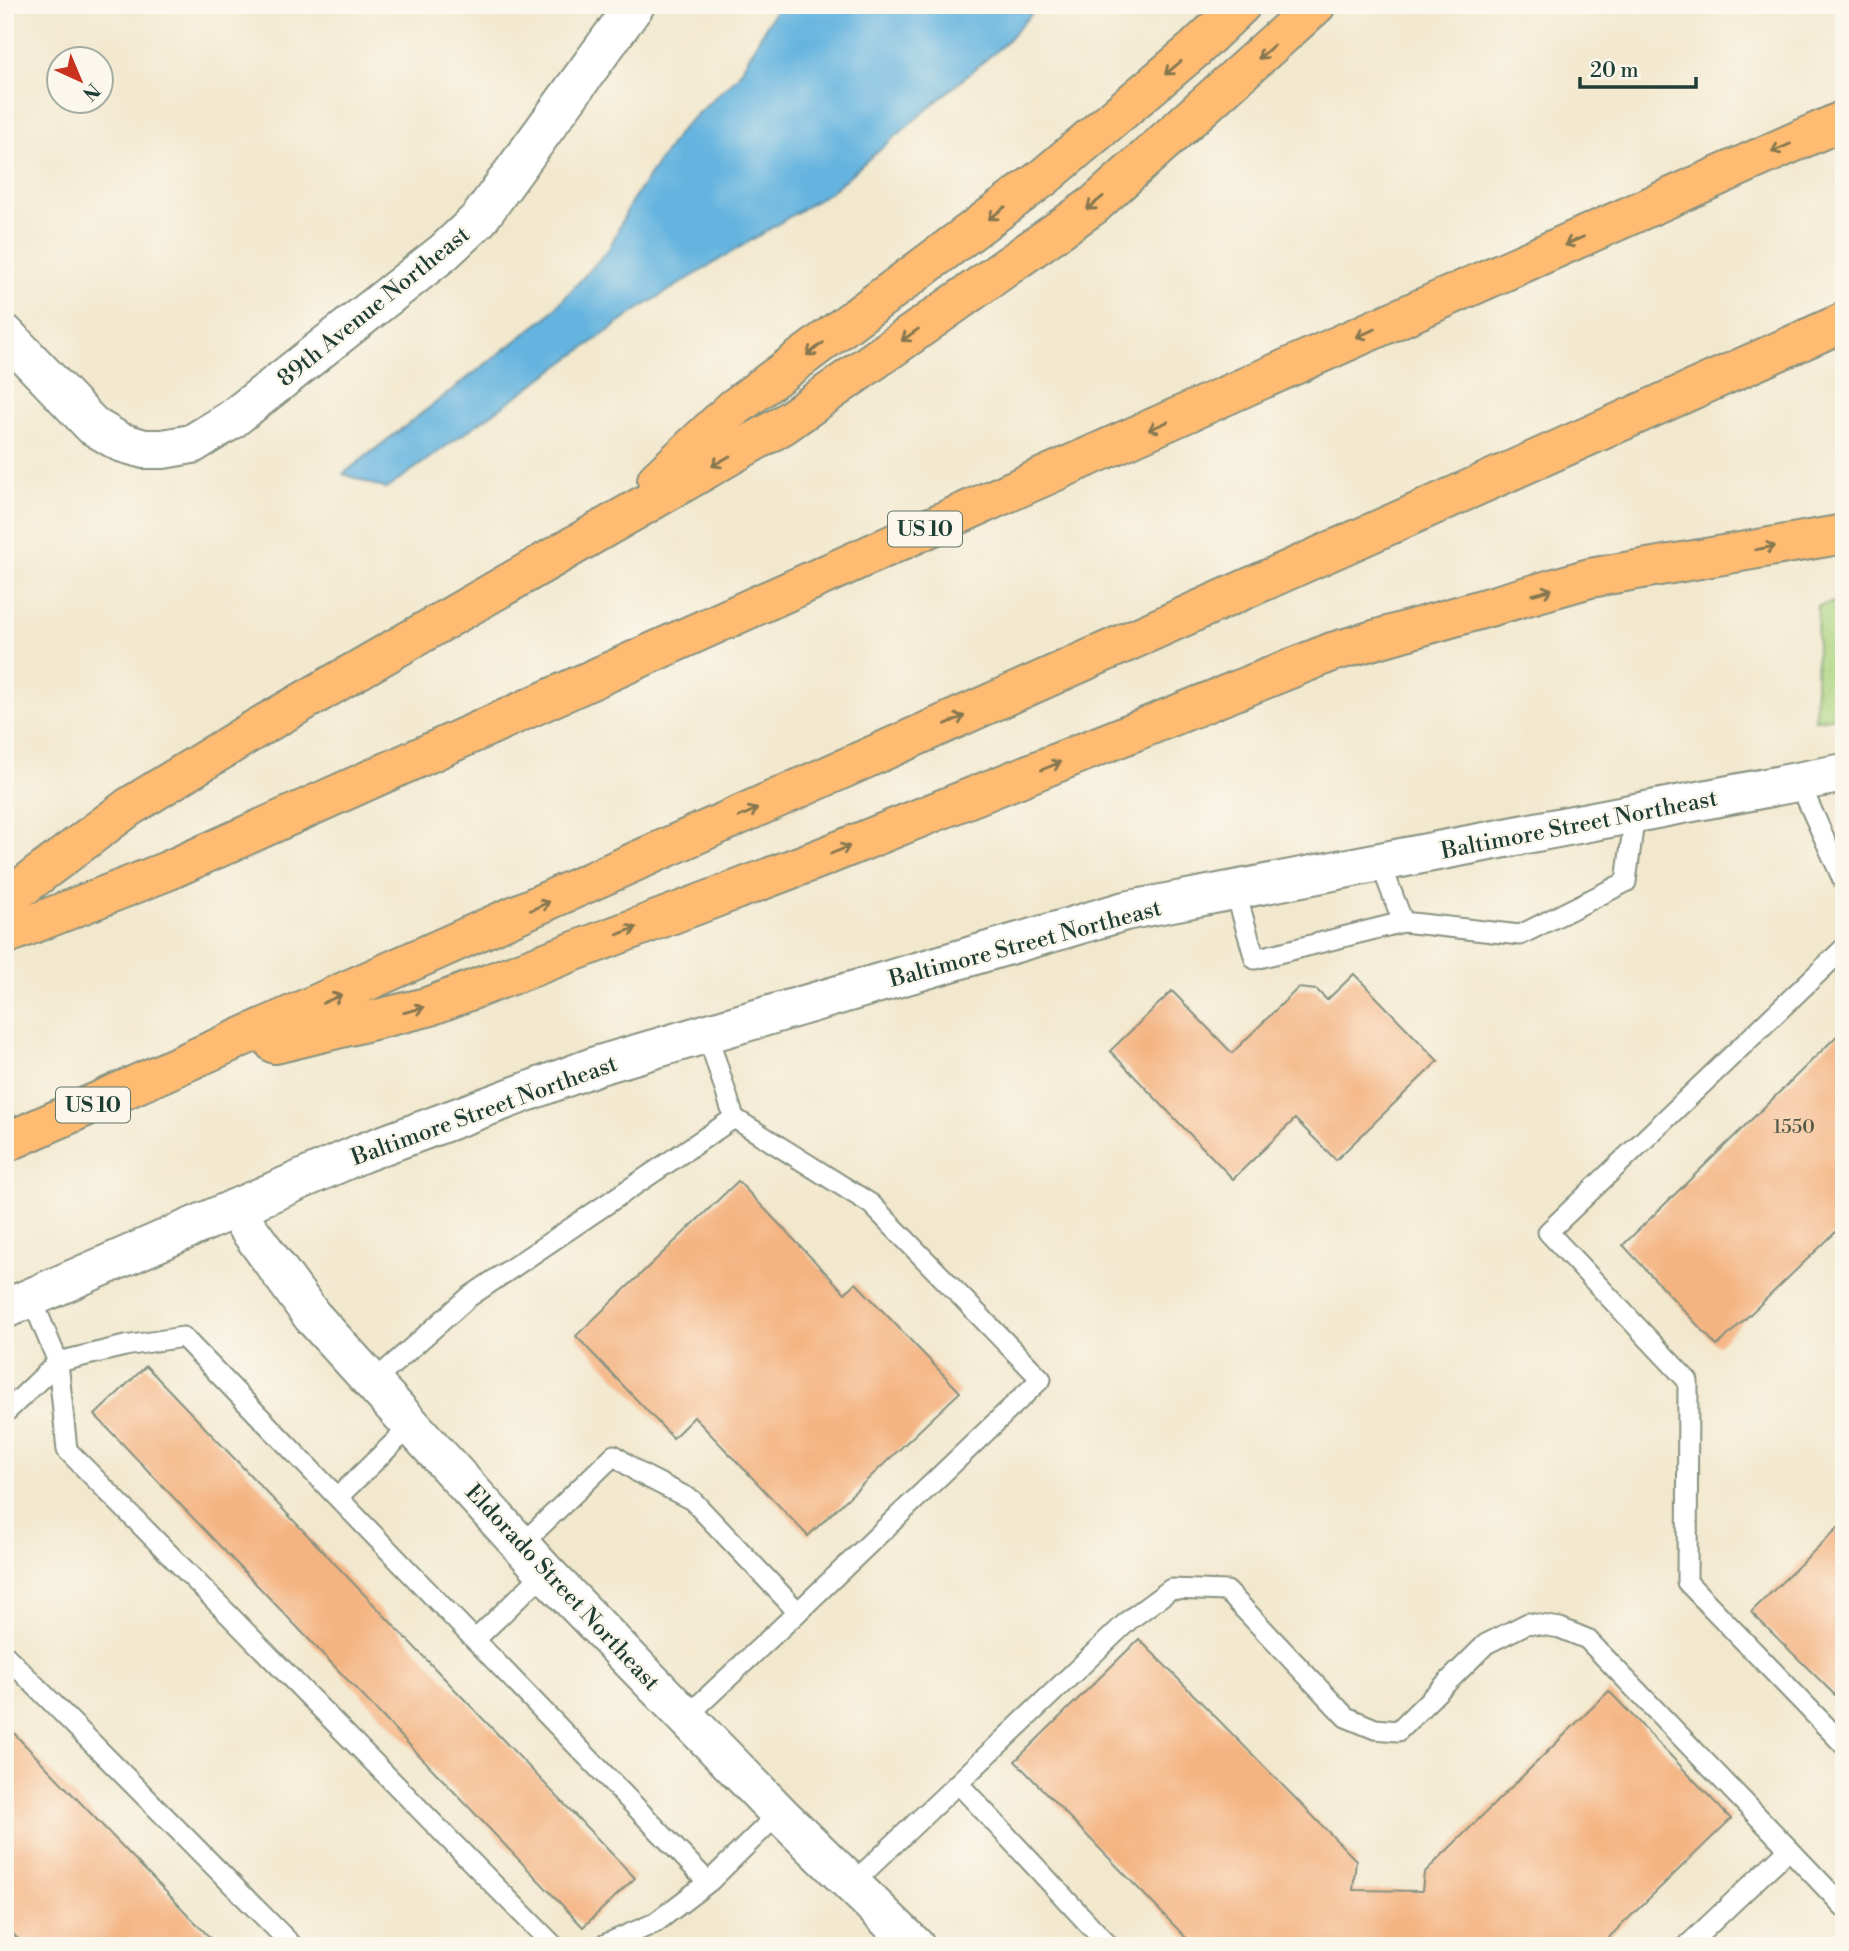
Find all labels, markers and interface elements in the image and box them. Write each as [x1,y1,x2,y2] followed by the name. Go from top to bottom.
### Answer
[1257,44,1275,60] one-way arrow
[46,46,116,116] north arrow
[1580,46,1695,90] scale bar
[1590,58,1639,84] text: 20 m
[1164,60,1182,76] one-way arrow
[77,78,105,105] text: N
[1771,142,1793,155] one-way arrow
[1087,195,1105,210] one-way arrow
[988,205,1007,220] one-way arrow
[272,221,476,393] street label: 89th Avenue Northeast
[1563,235,1585,248] one-way arrow
[1355,327,1377,340] one-way arrow
[901,328,920,342] one-way arrow
[806,342,825,356] one-way arrow
[1148,420,1169,433] one-way arrow
[712,454,732,468] one-way arrow
[888,512,962,546] road number: US 10
[1753,541,1776,554] one-way arrow
[1531,584,1553,597] one-way arrow
[944,713,966,726] one-way arrow
[1039,758,1061,771] one-way arrow
[1438,784,1720,866] street label: Baltimore Street Northeast
[737,806,758,819] one-way arrow
[828,843,850,856] one-way arrow
[885,894,1165,994] street label: Baltimore Street Northeast
[529,899,550,912] one-way arrow
[615,924,637,937] one-way arrow
[321,992,343,1005] one-way arrow
[402,1003,425,1016] one-way arrow
[347,1050,621,1172] street label: Baltimore Street Northeast
[56,1088,130,1122] road number: US 10
[1773,1115,1815,1139] house number: 1550
[459,1479,665,1697] street label: Eldorado Street Northeast

